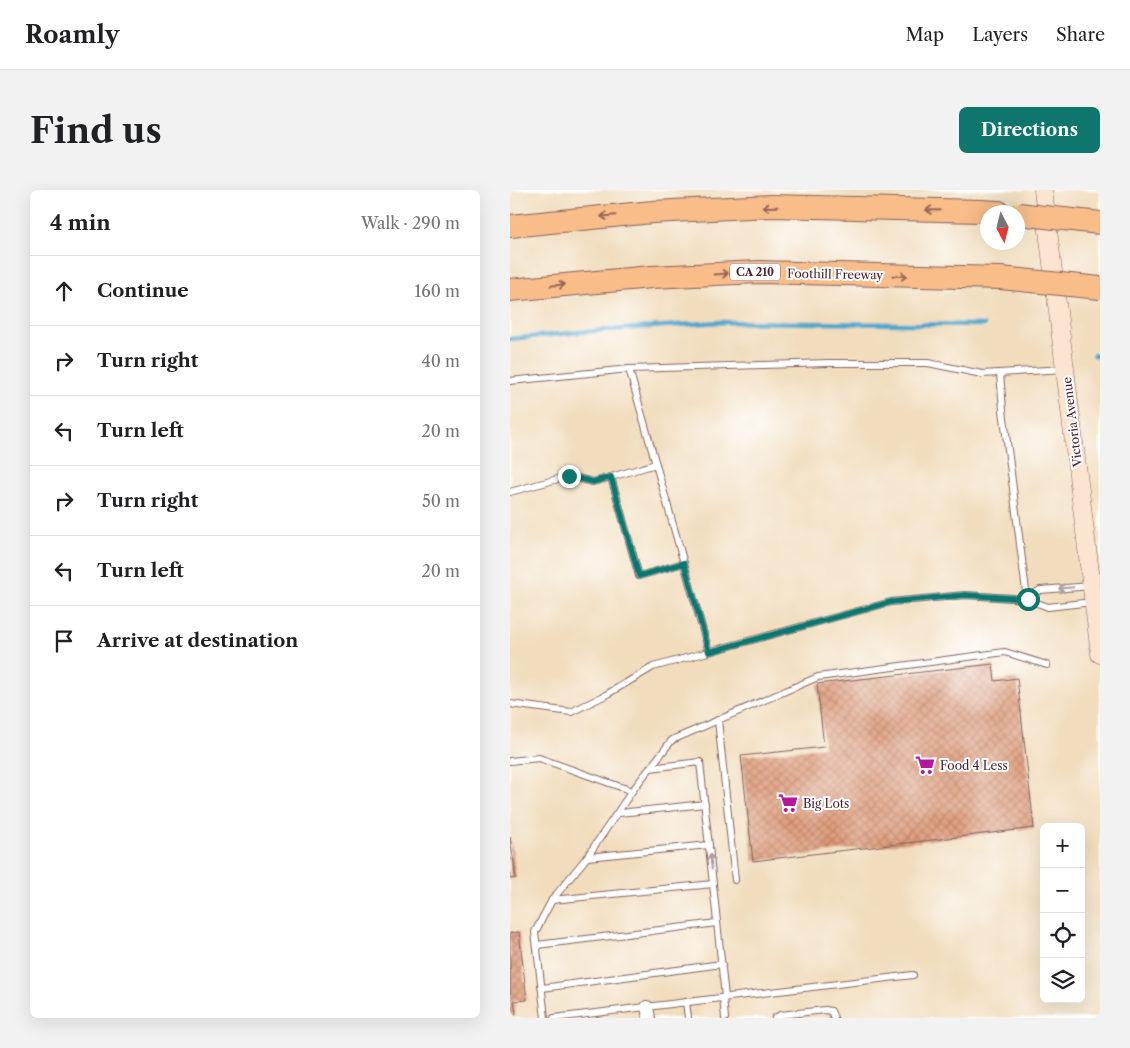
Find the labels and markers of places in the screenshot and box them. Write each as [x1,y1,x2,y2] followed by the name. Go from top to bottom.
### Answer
[914,754,936,776] supermarket icon: Food 4 Less
[940,758,1008,773] place label: Food 4 Less
[777,792,799,814] supermarket icon: Big Lots
[803,796,849,811] place label: Big Lots

